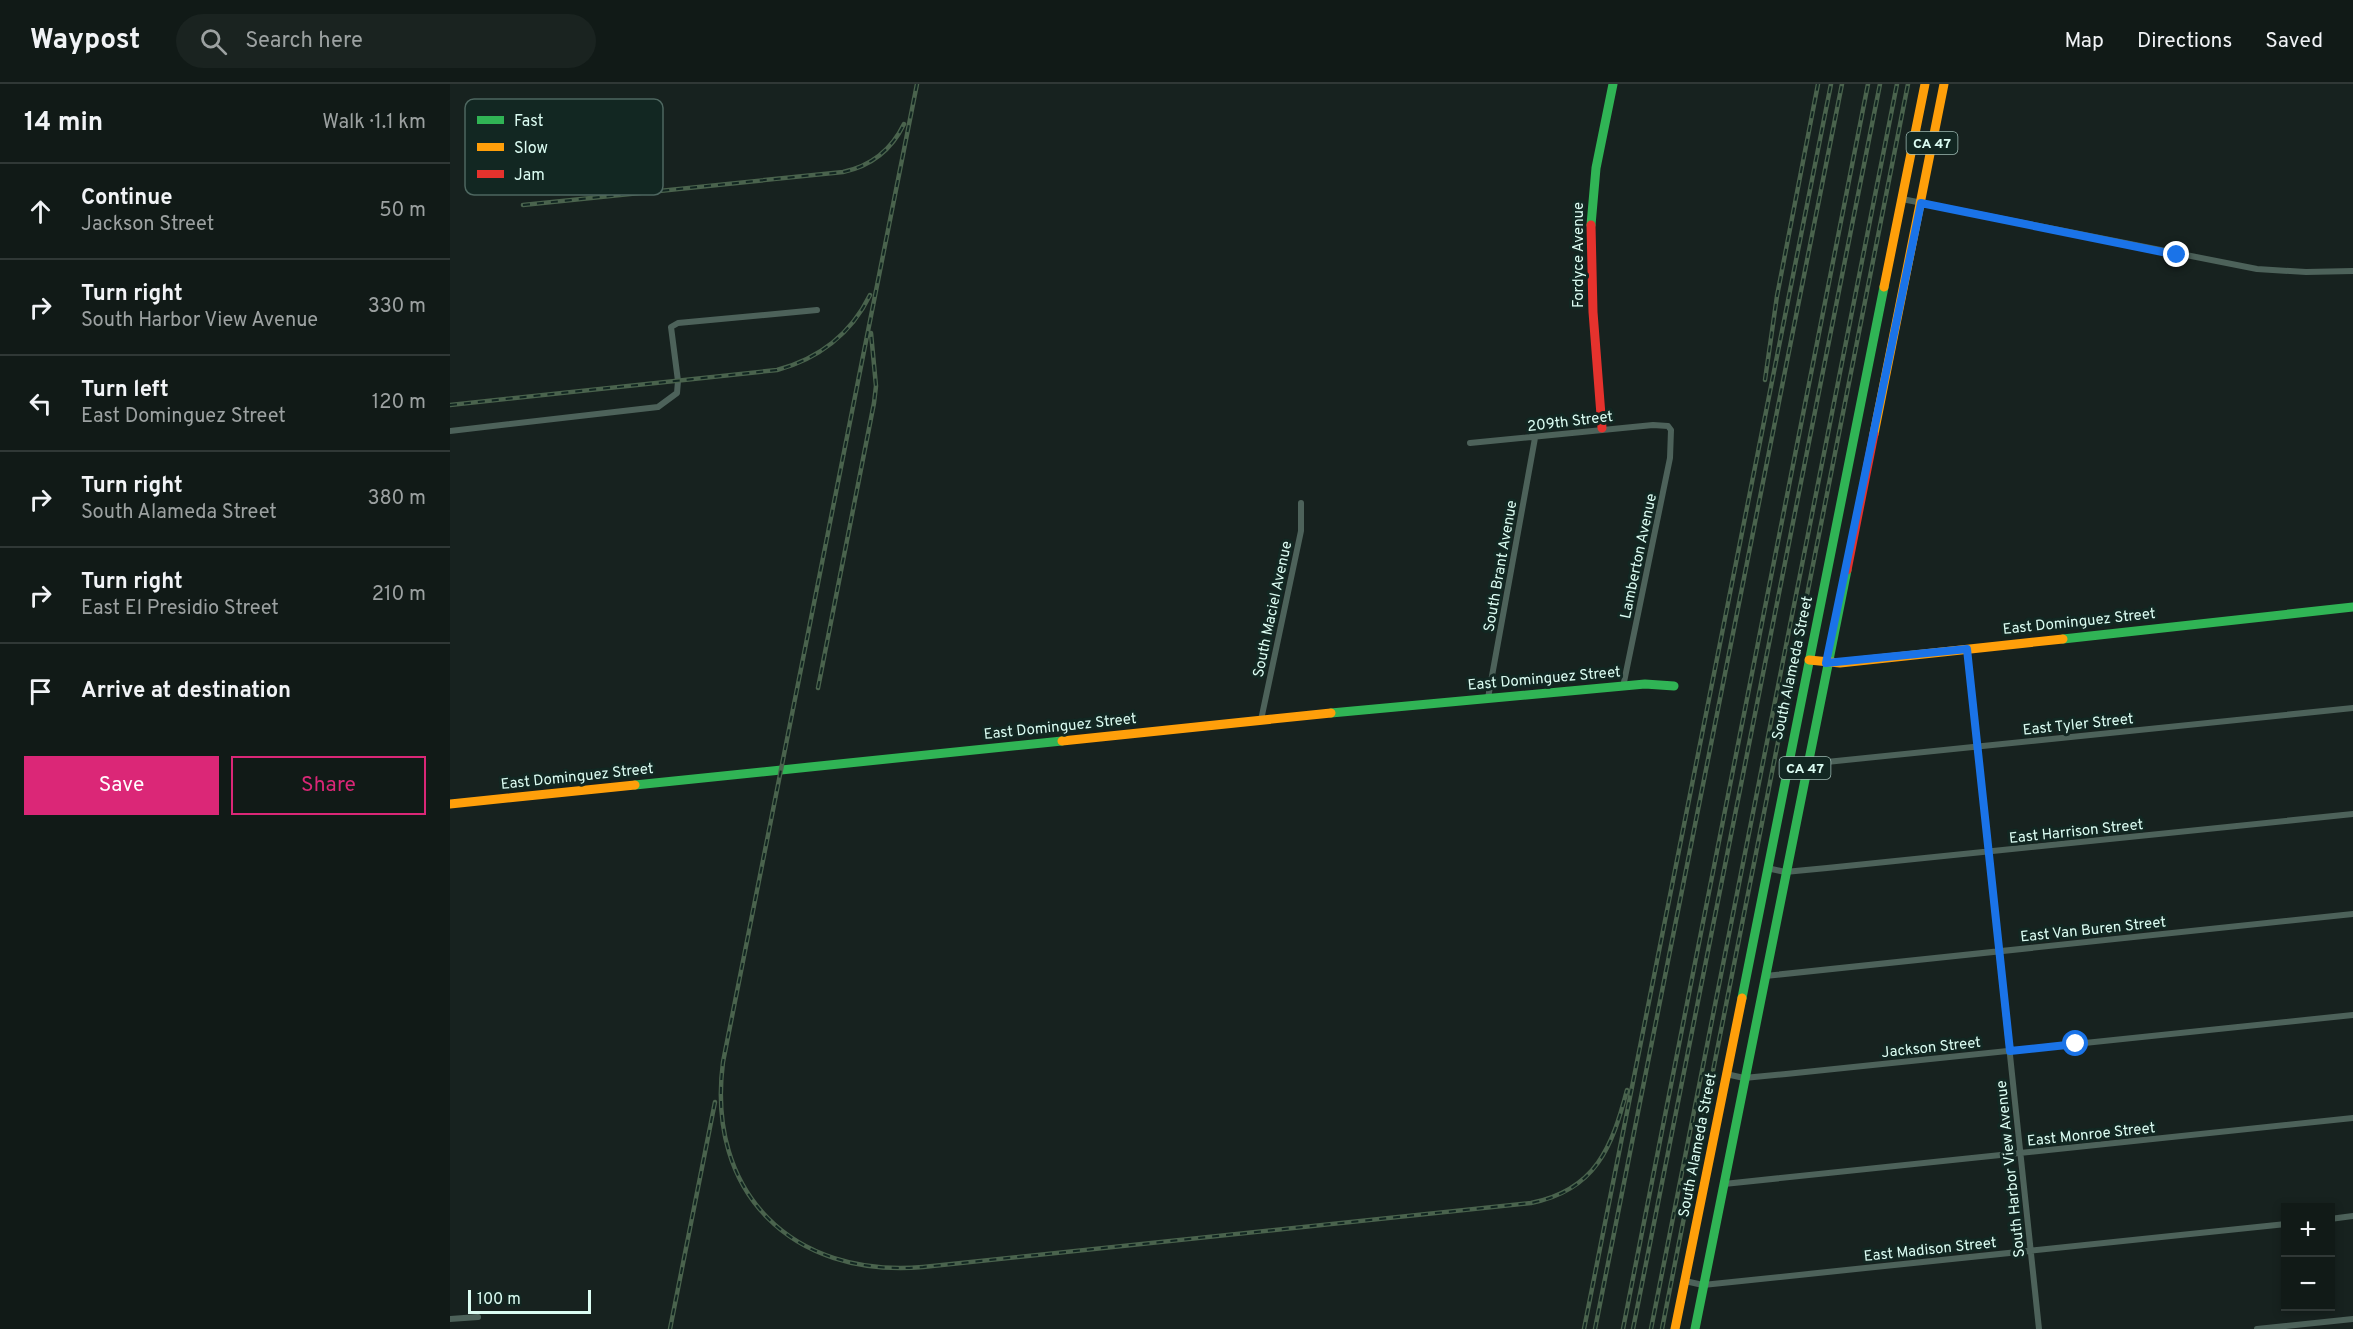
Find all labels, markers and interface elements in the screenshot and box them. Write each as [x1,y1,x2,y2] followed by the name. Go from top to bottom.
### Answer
[176,14,596,68] search box
[30,23,140,59] text: Waypost
[197,25,230,58] icon: search
[245,28,363,55] text: Search here
[2064,28,2104,55] text: Map
[2137,28,2232,55] text: Directions
[2265,28,2323,55] text: Saved
[465,99,663,195] legend
[24,107,103,140] text: 14 min
[322,110,426,136] text: Walk · 1.1 km
[514,112,544,132] text: Fast
[1906,132,1958,154] road number: CA 47
[514,139,548,159] text: Slow
[514,166,545,186] text: Jam
[81,185,172,212] text: Continue
[24,195,57,228] icon: ahead
[379,198,426,224] text: 50 m
[1570,202,1589,308] street label: Fordyce Avenue
[81,212,214,238] text: Jackson Street
[2163,241,2189,267] route end
[81,281,183,308] text: Turn right
[24,291,57,324] icon: right
[368,294,426,320] text: 330 m
[81,308,318,334] text: South Harbor View Avenue
[81,377,169,404] text: Turn left
[24,387,57,420] icon: left
[372,390,426,416] text: 120 m
[81,404,286,430] text: East Dominguez Street
[1526,408,1614,437] street label: 209th Street
[81,473,183,500] text: Turn right
[24,483,57,516] icon: right
[367,486,426,512] text: 380 m
[1617,492,1662,621] street label: Lamberton Avenue
[1481,499,1522,634] street label: South Brant Avenue
[81,500,277,526] text: South Alameda Street
[1250,539,1297,679] street label: South Maciel Avenue
[81,569,183,596] text: Turn right
[24,579,57,612] icon: right
[372,582,426,608] text: 210 m
[1769,594,1818,742] street label: South Alameda Street
[81,596,279,622] text: East El Presidio Street
[2002,605,2157,640] street label: East Dominguez Street
[1467,663,1621,696] street label: East Dominguez Street
[24,675,57,708] icon: arrive
[81,678,291,705] text: Arrive at destination
[983,710,1138,745] street label: East Dominguez Street
[2022,710,2134,741] street label: East Tyler Street
[24,756,219,815] button: Save
[231,756,426,815] button: Share
[1780,757,1830,779] road number: CA 47
[500,760,655,795] street label: East Dominguez Street
[2008,816,2144,849] street label: East Harrison Street
[2019,913,2167,948] street label: East Van Buren Street
[2062,1030,2088,1056] route start
[1880,1034,1982,1063] street label: Jackson Street
[1675,1071,1722,1219] street label: South Alameda Street
[1993,1079,2030,1258] street label: South Harbor View Avenue
[2026,1119,2156,1152] street label: East Monroe Street
[2281,1203,2335,1311] map controls
[2281,1203,2335,1257] button: +
[1863,1234,1997,1267] street label: East Madison Street
[2281,1257,2335,1311] button: −
[468,1287,591,1314] scale bar
[477,1290,521,1310] text: 100 m

